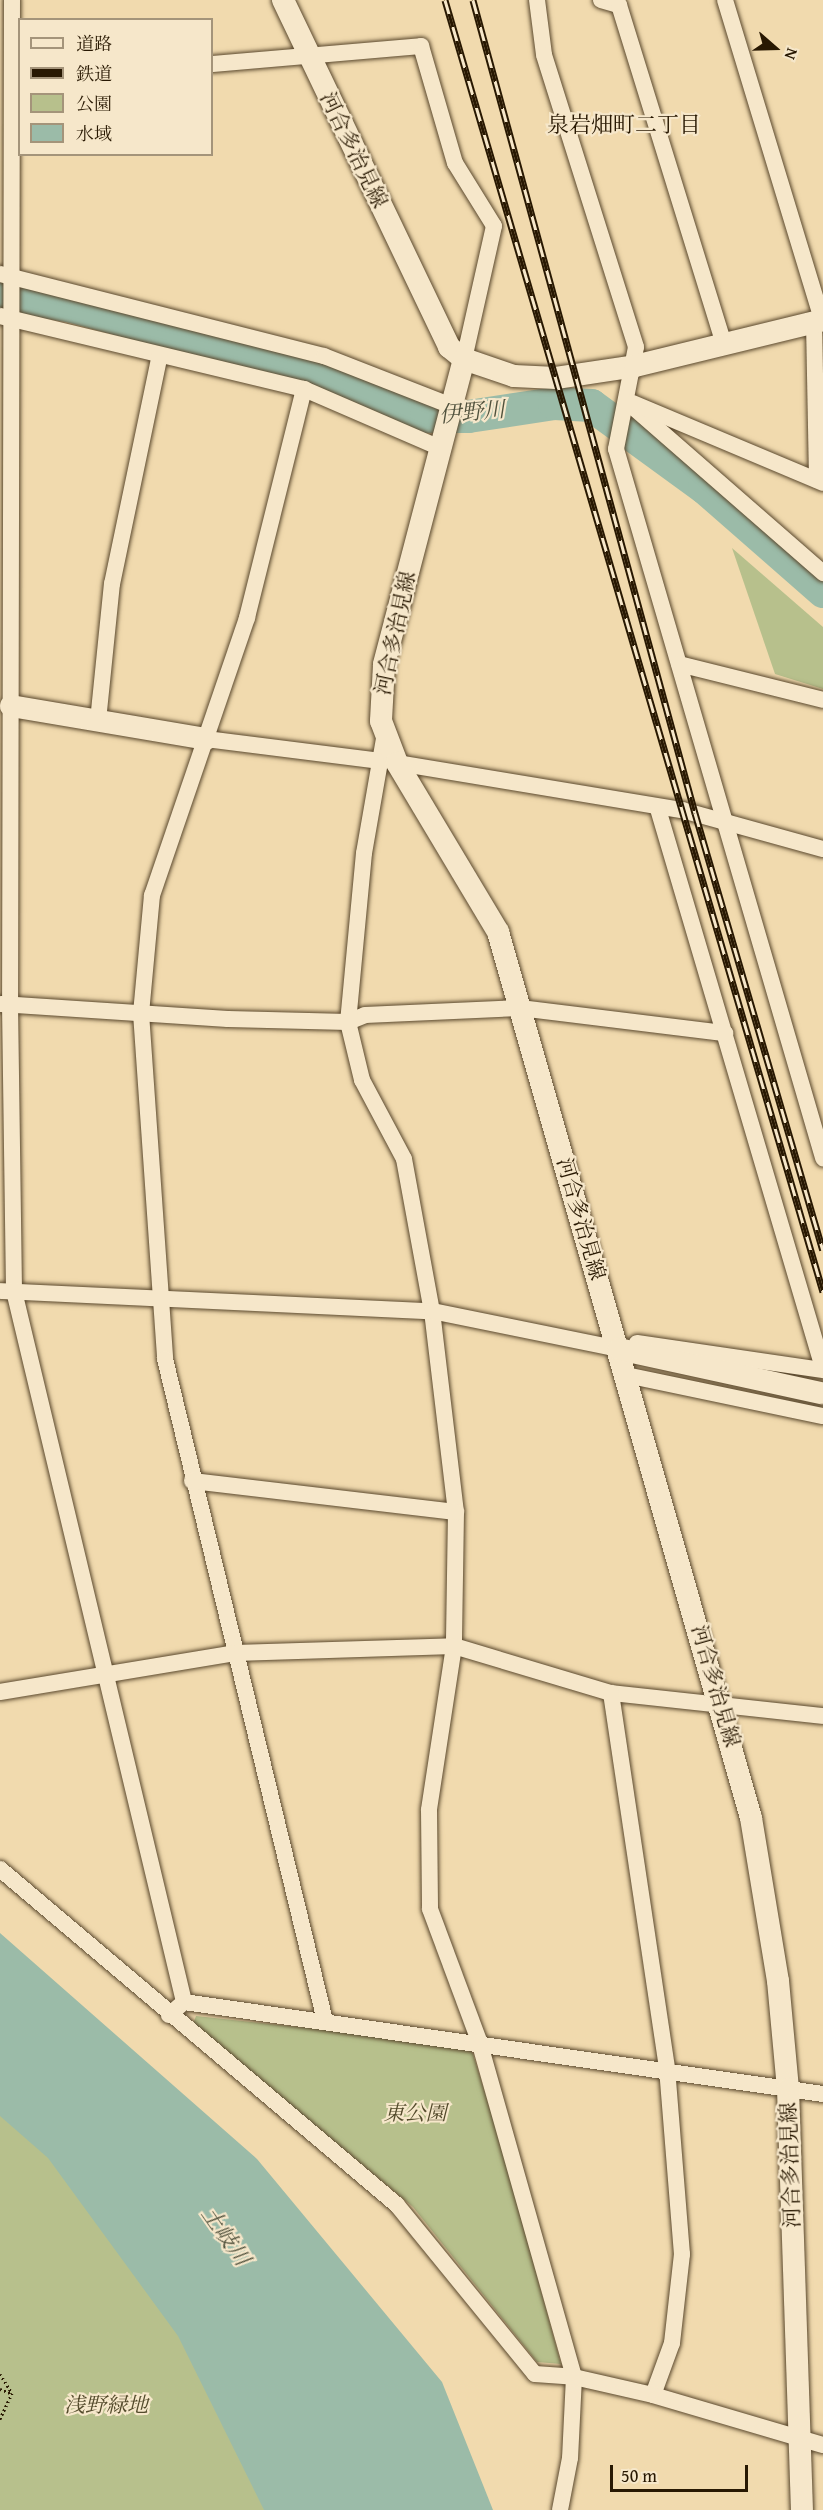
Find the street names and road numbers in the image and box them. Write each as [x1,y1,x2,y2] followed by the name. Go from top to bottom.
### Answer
[315,88,393,212] street label: 河合多治見線
[370,569,420,697] street label: 河合多治見線
[552,1155,610,1283] street label: 河合多治見線
[687,1622,745,1750] street label: 河合多治見線
[775,2102,805,2228] street label: 河合多治見線

